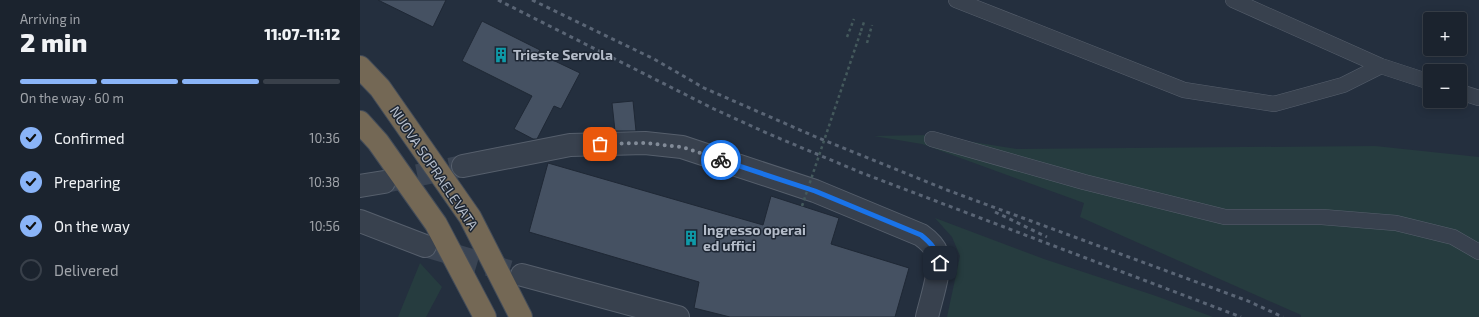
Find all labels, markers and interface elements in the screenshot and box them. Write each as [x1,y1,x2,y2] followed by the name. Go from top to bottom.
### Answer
[20,11,80,27] text: Arriving in
[1423,12,1467,108] map controls
[1423,12,1467,56] button: +
[264,25,340,43] text: 11:07–11:12
[20,26,87,57] text: 2 min
[492,46,510,64] building icon: Trieste Servola
[513,46,613,63] place label: Trieste Servola
[1423,64,1467,108] button: −
[20,90,124,106] text: On the way · 60 m
[387,103,482,233] street label: NUOVA SOPRAELEVATA
[20,127,42,149] icon: check
[583,127,617,161] pin
[54,129,125,147] text: Confirmed
[309,130,340,146] text: 10:36
[589,133,611,155] icon: bag
[701,140,741,180] courier
[710,149,732,171] icon: bike
[20,171,42,193] icon: check
[54,173,120,191] text: Preparing
[309,174,340,190] text: 10:38
[20,215,42,237] icon: check
[54,217,130,235] text: On the way
[310,218,340,234] text: 10:56
[703,221,806,254] place label: Ingresso operai ed uffici
[682,229,700,247] building icon: Ingresso operai ed uffici
[923,246,957,280] pin
[929,252,951,274] icon: home
[54,261,119,279] text: Delivered

